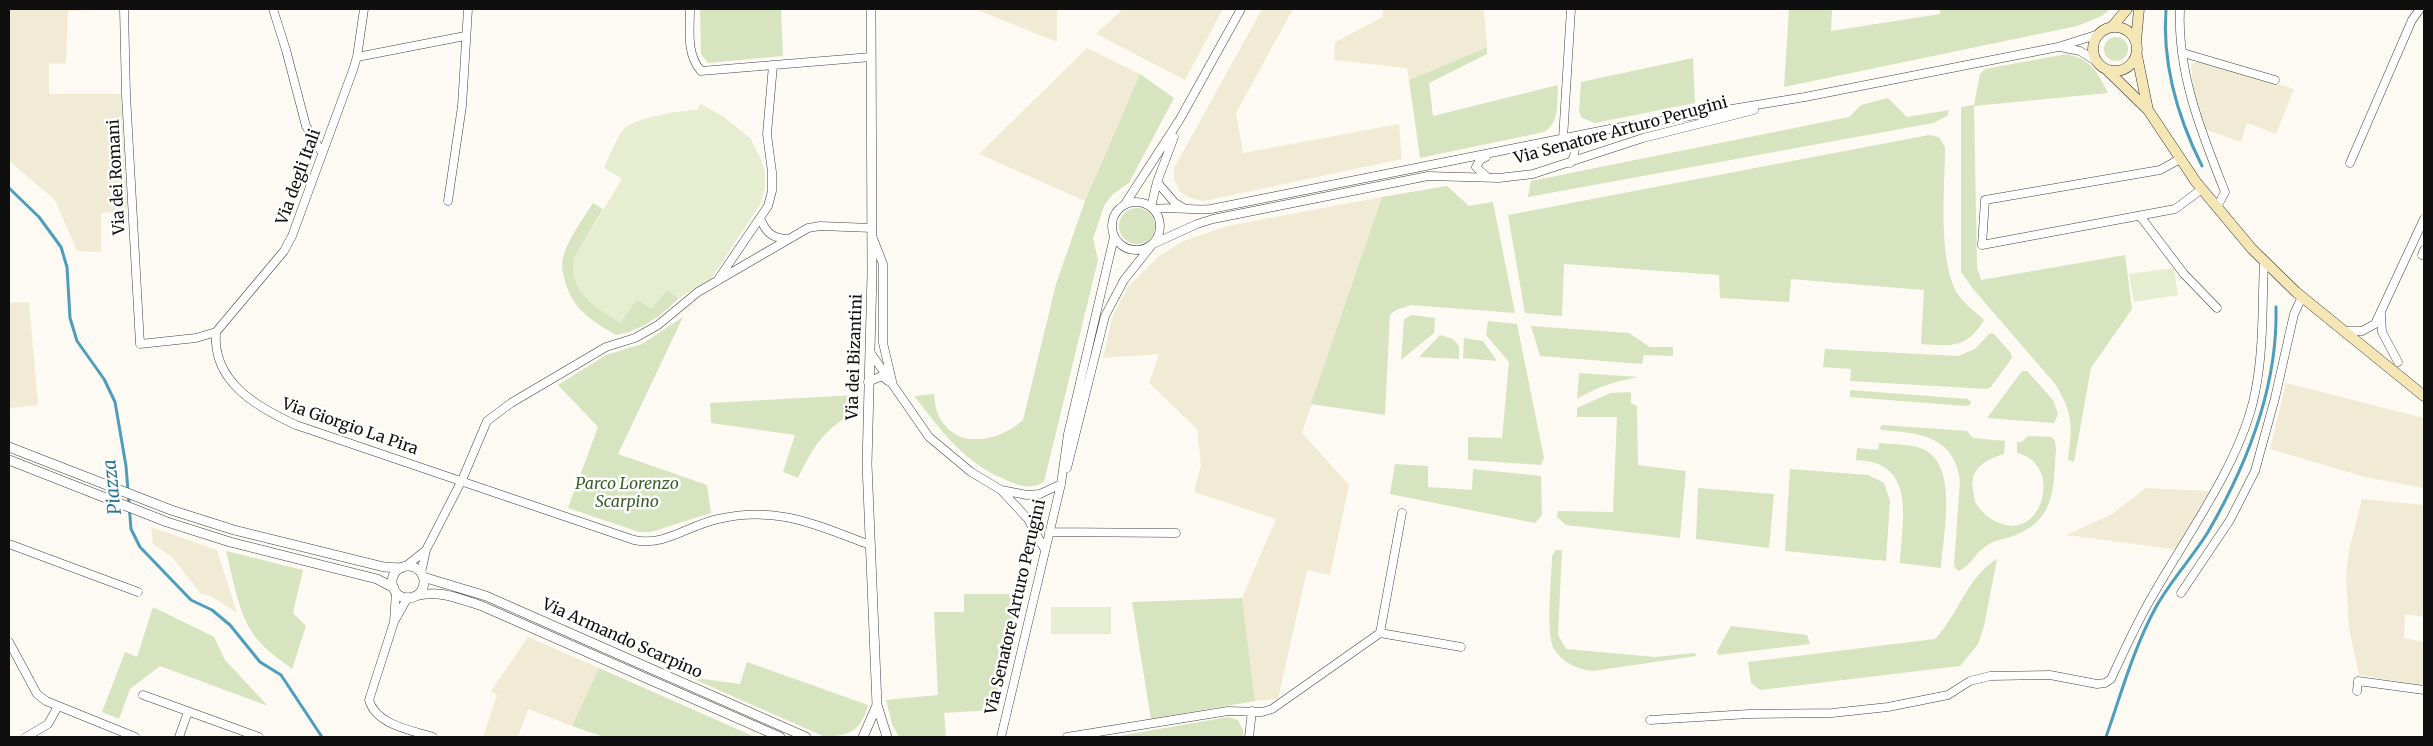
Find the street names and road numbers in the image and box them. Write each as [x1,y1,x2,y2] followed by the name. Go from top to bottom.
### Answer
[1512,93,1730,169] street label: Via Senatore Arturo Perugini
[104,119,130,235] street label: Via dei Romani
[273,127,325,227] street label: Via degli Itali
[843,294,867,420] street label: Via dei Bizantini
[279,395,421,459] street label: Via Giorgio La Pira
[982,498,1050,716] street label: Via Senatore Arturo Perugini
[539,595,705,683] street label: Via Armando Scarpino

